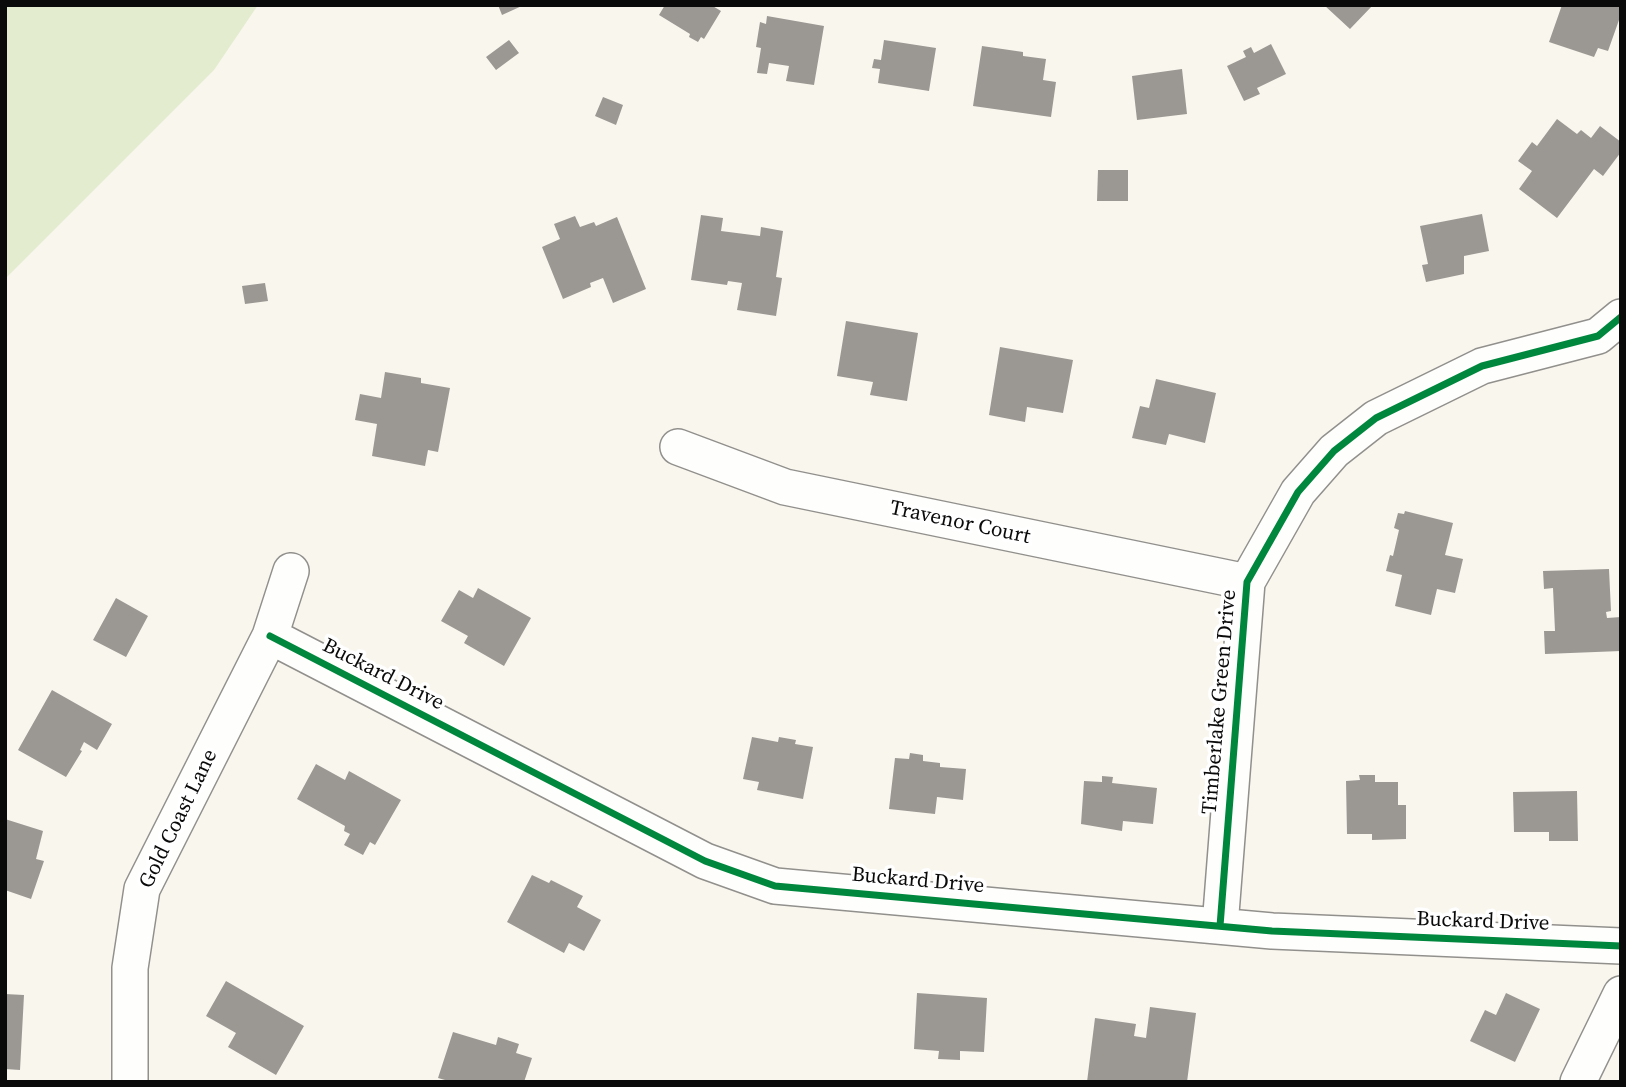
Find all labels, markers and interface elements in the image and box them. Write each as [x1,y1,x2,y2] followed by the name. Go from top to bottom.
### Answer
[888,496,1032,550] street label: Travenor Court
[1198,589,1242,815] street label: Timberlake Green Drive
[318,634,448,716] street label: Buckard Drive
[134,745,224,893] street label: Gold Coast Lane
[851,863,985,899] street label: Buckard Drive
[1416,907,1550,937] street label: Buckard Drive

